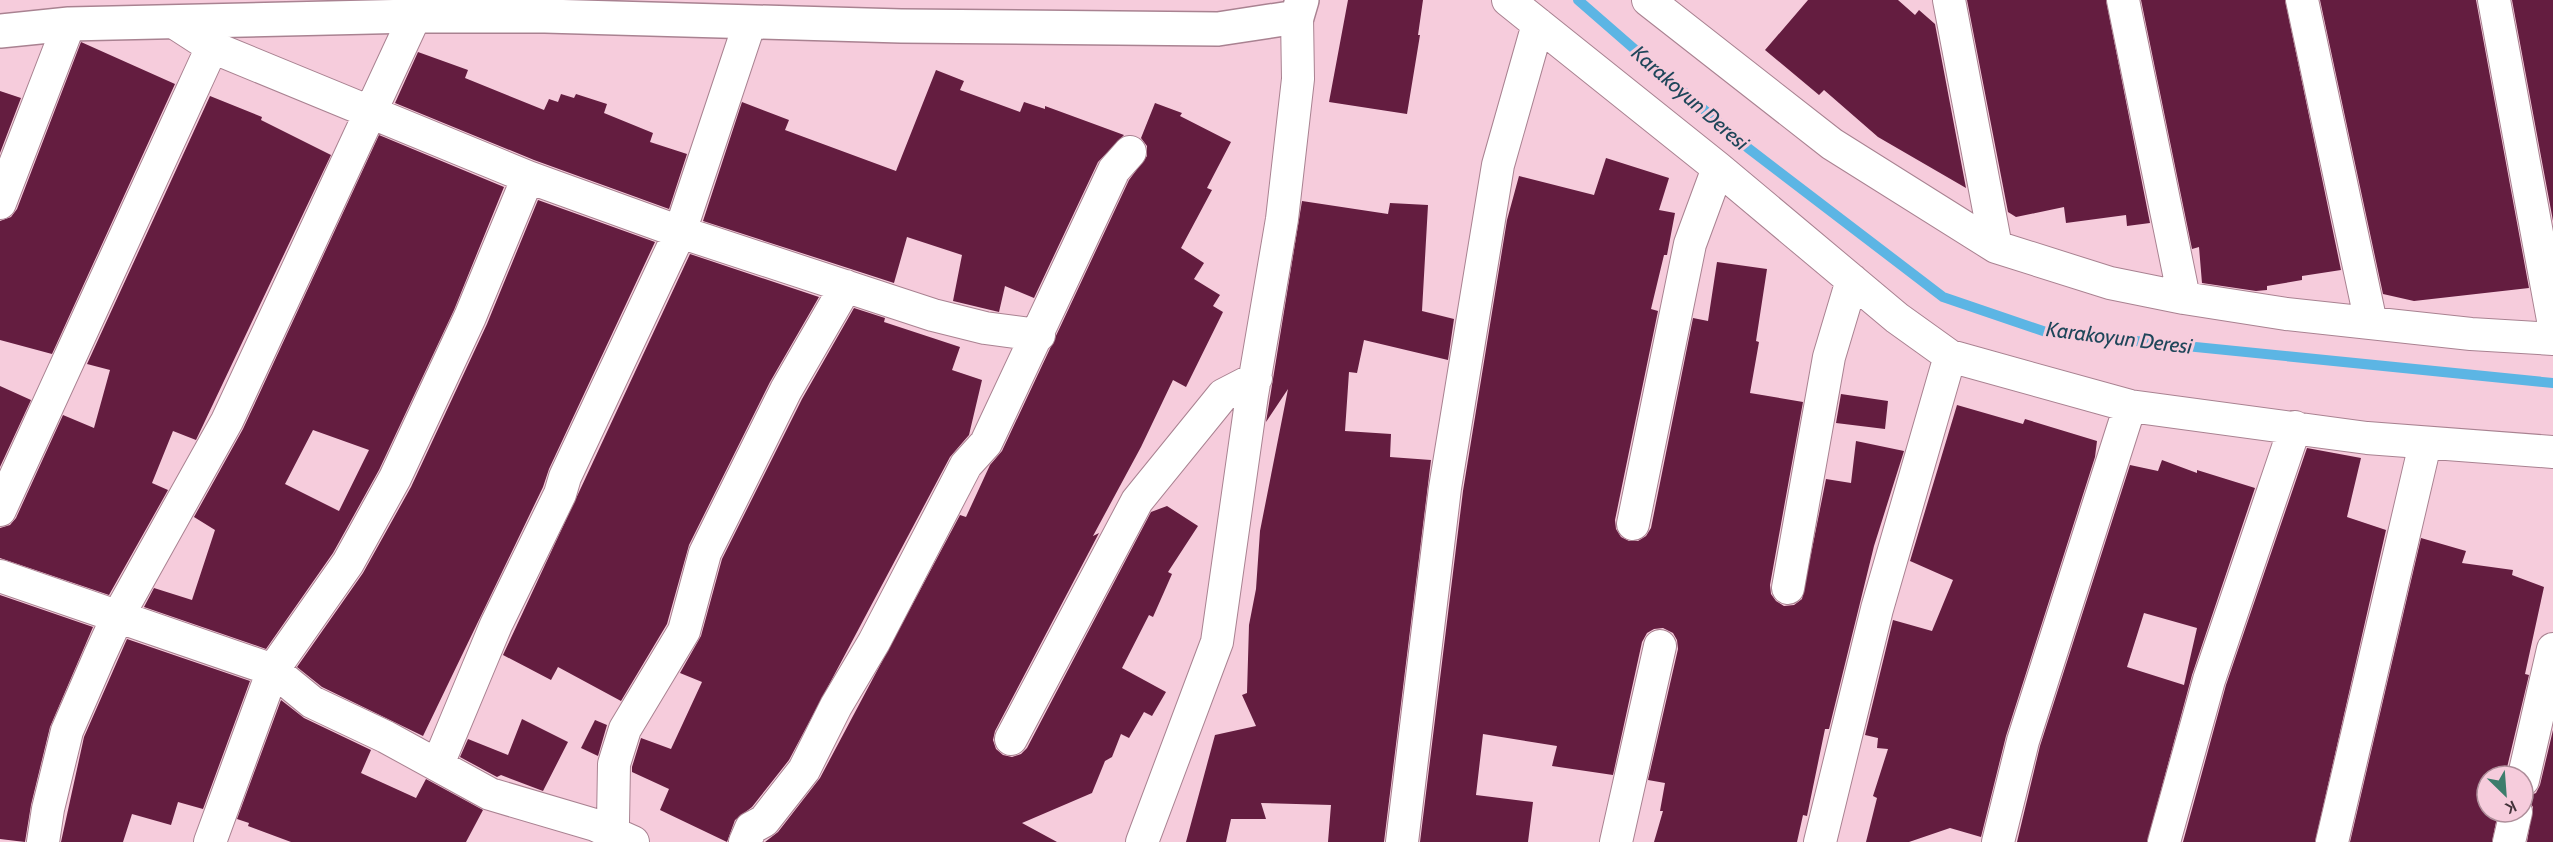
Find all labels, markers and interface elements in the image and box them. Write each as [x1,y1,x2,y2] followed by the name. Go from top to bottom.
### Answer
[1627,40,1754,156] water label: Karakoyun Deresi
[2045,316,2194,359] water label: Karakoyun Deresi
[2475,764,2535,824] north arrow
[2503,796,2520,818] text: K

